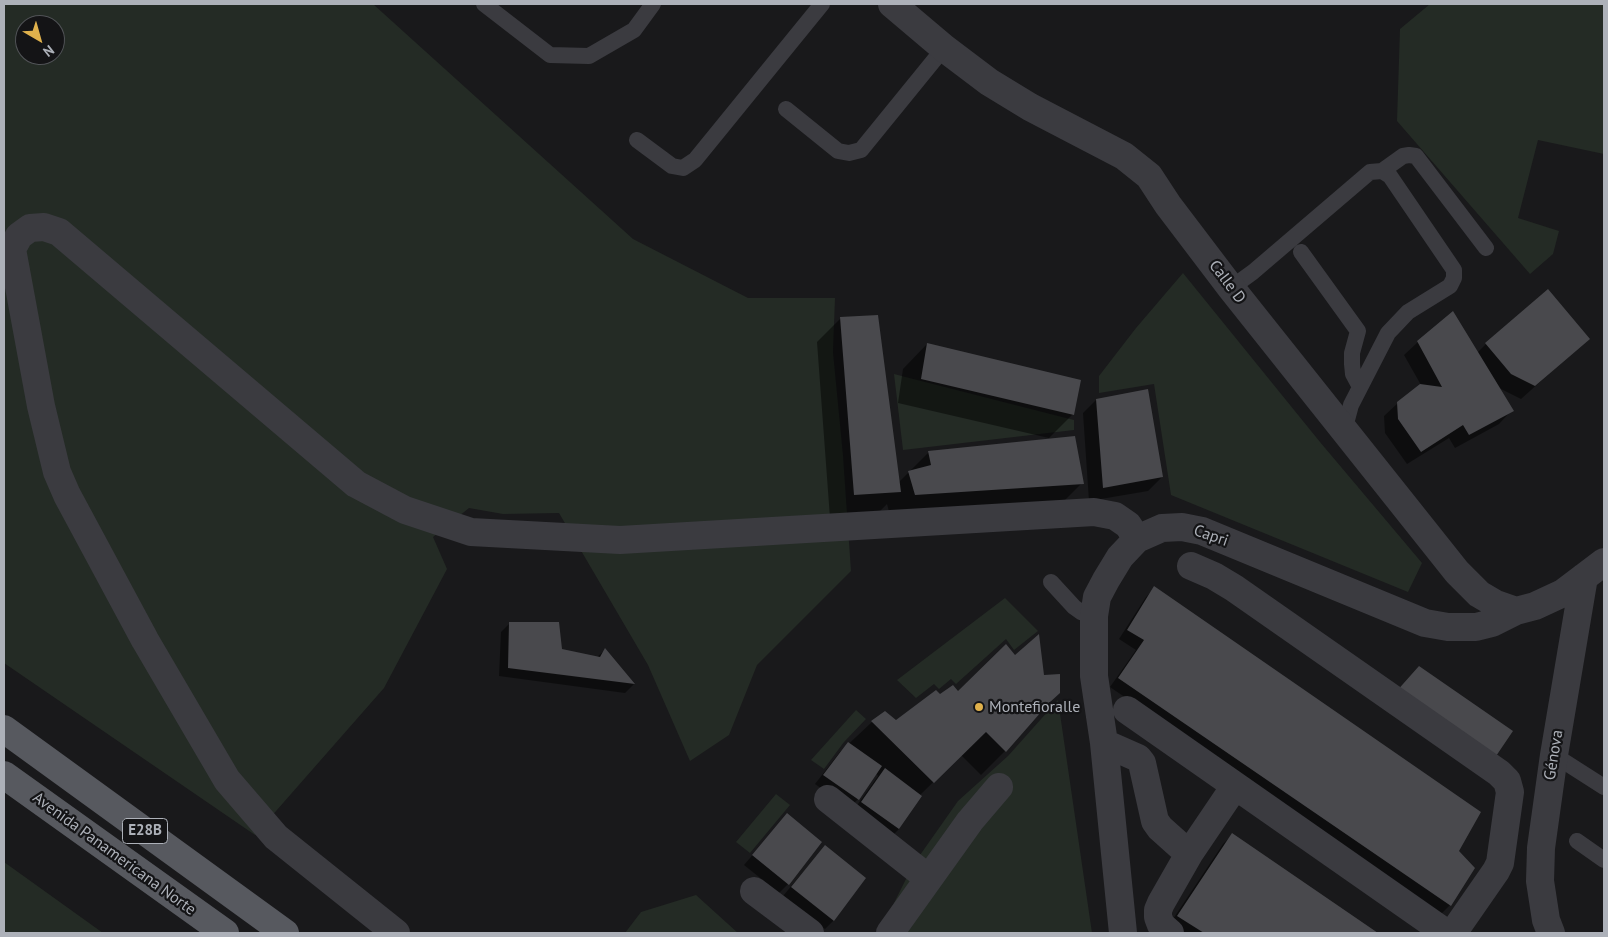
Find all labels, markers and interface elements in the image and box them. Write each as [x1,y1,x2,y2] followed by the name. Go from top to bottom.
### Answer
[15,15,65,65] north arrow
[39,41,58,61] text: N
[1205,257,1249,307] street label: Calle D
[1191,521,1231,551] street label: Capri
[989,697,1080,717] place label: Montefioralle
[973,701,985,713] marker: Montefioralle
[1541,728,1567,782] street label: Génova
[29,788,199,920] street label: Avenida Panamericana Norte
[122,818,168,844] road number: E28B

